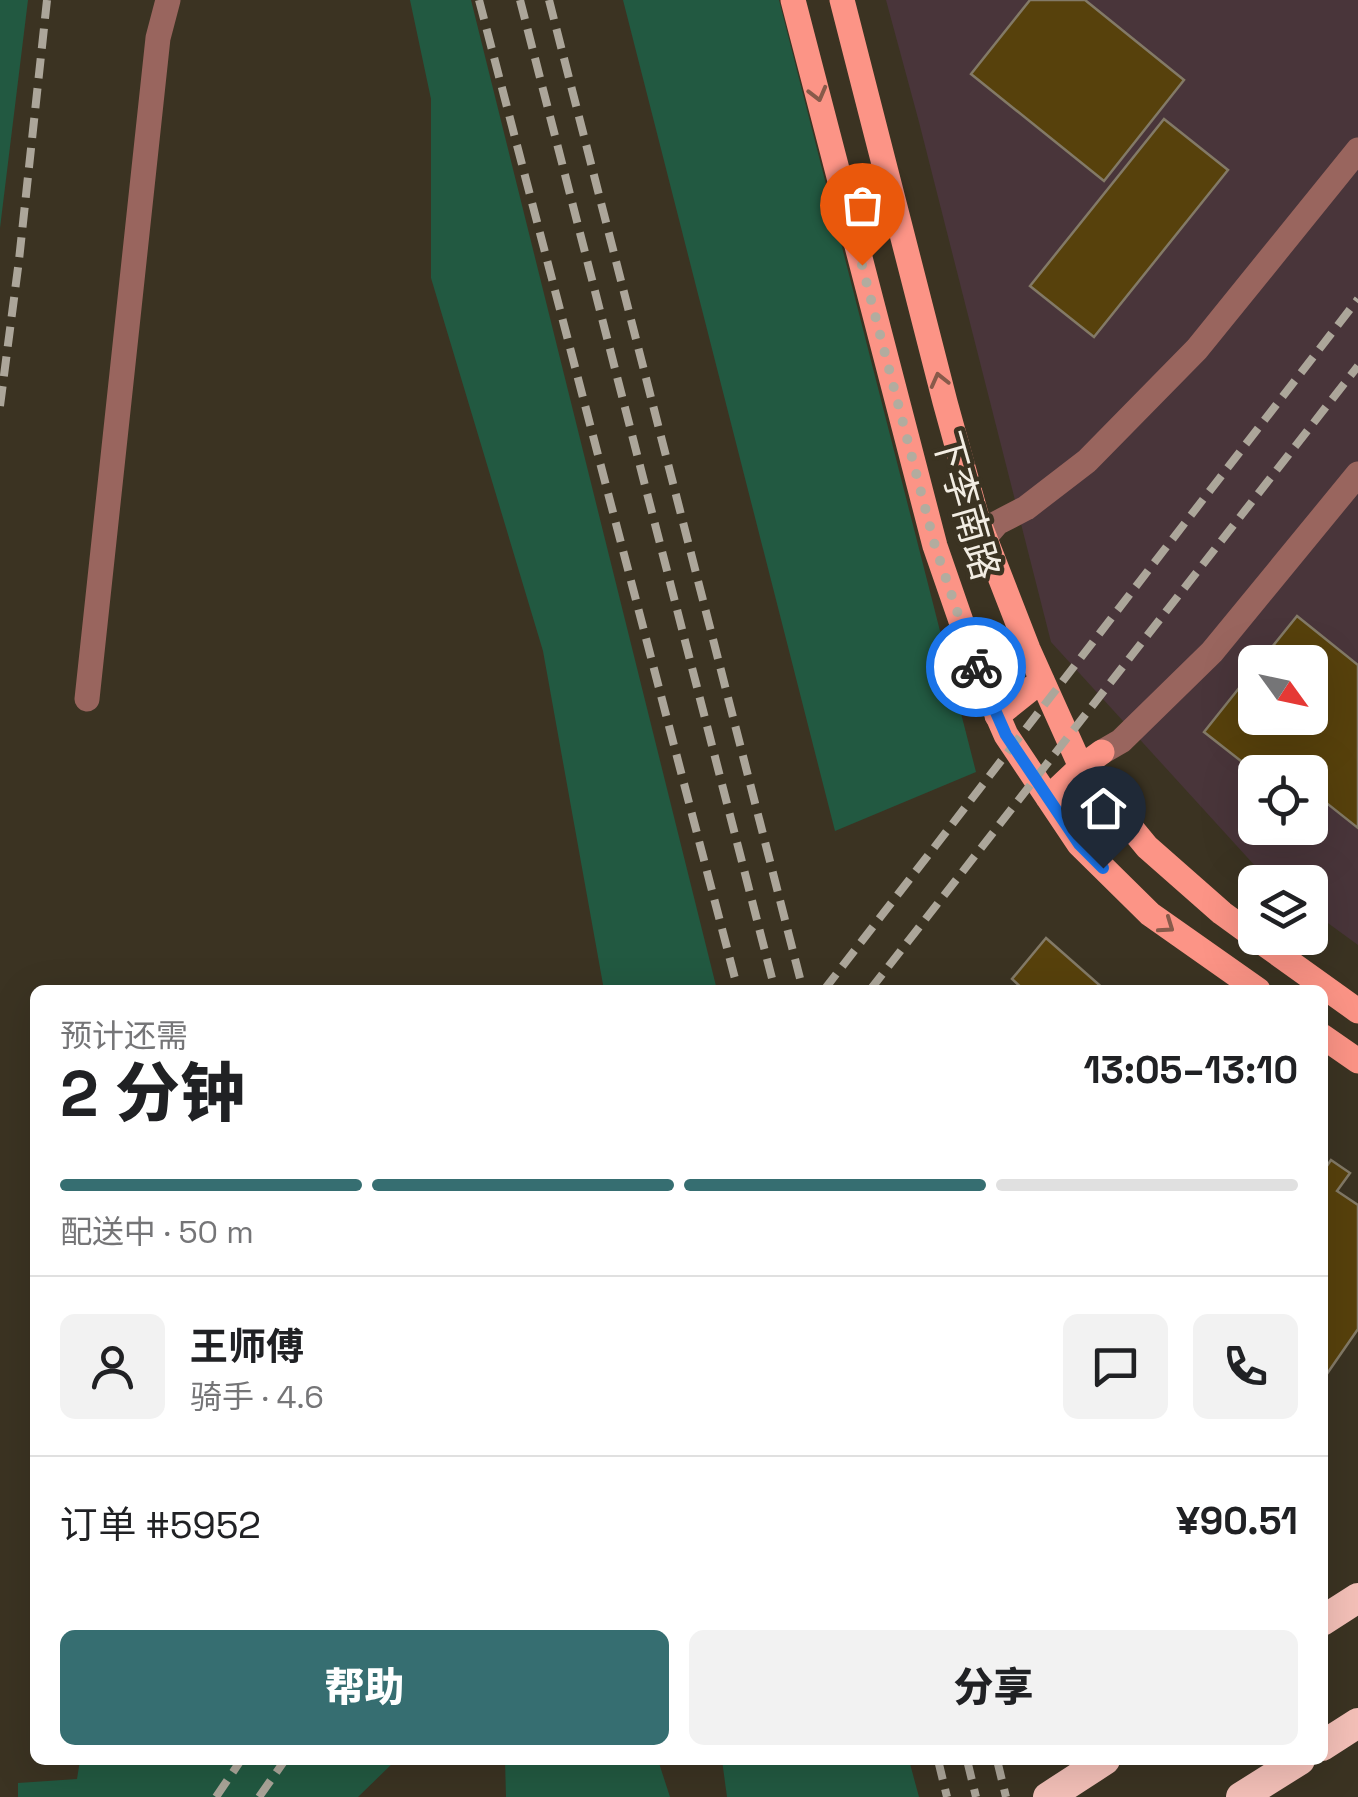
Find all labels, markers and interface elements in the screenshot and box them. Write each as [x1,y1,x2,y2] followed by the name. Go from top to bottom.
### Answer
[806,85,827,102] one-way arrow
[820,163,905,266] pin
[835,178,890,233] icon: bag
[929,372,950,389] one-way arrow
[922,426,1010,586] street label: 下李南路
[926,617,1026,717] courier
[949,640,1004,695] icon: bike
[1238,645,1328,735] north arrow
[1238,645,1328,955] map controls
[1238,755,1328,845] button: locate
[1061,766,1146,869] pin
[1076,781,1131,836] icon: home
[1238,865,1328,955] button: layers
[1155,914,1174,932] one-way arrow
[60,1016,188,1056] text: 预计还需
[1083,1046,1298,1094] text: 13:05–13:10
[60,1052,245,1135] text: 2 分钟
[60,1212,254,1252] text: 配送中 · 50 m
[60,1314,165,1419] button: person
[1063,1314,1168,1419] button: chat
[1193,1314,1298,1419] button: phone
[190,1323,304,1371] text: 王师傅
[190,1377,324,1417] text: 骑手 · 4.6
[1176,1497,1298,1545] text: ¥90.51
[60,1501,261,1549] text: 订单 #5952
[60,1630,669,1745] button: 帮助
[689,1630,1298,1745] button: 分享

